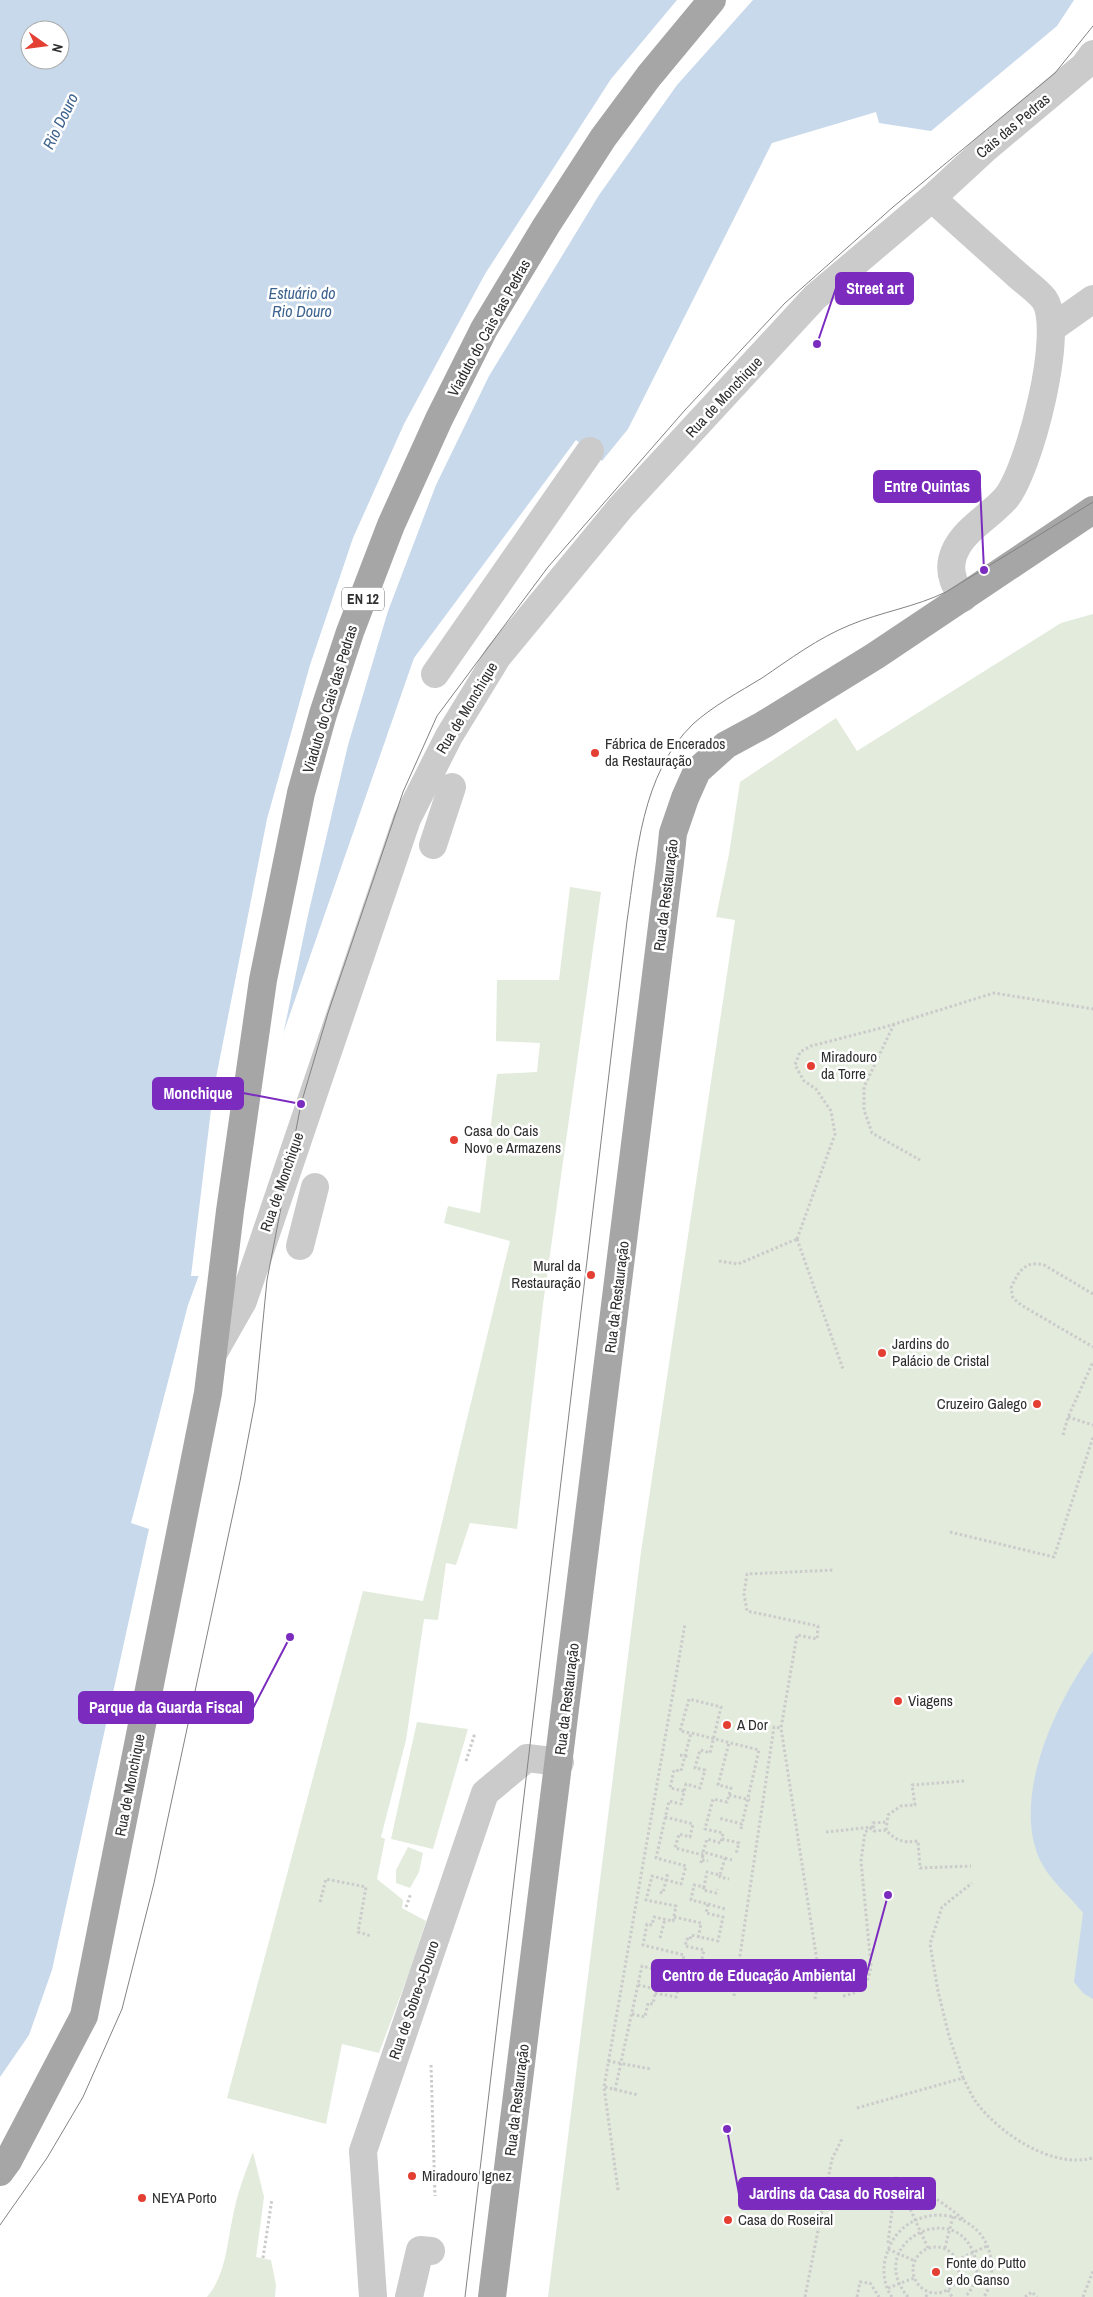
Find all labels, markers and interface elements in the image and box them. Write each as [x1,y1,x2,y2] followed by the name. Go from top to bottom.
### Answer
[20,20,70,70] north arrow
[48,42,67,54] text: N
[971,88,1054,163] street label: Cais das Pedras
[37,89,83,153] water label: Rio Douro
[442,255,535,400] street label: Viaduto do Cais das Pedras
[836,273,913,304] callout: Street art
[846,277,904,299] text: Street art
[268,282,336,322] water label: Estuário do Rio Douro
[681,351,767,442] street label: Rua de Monchique
[874,471,980,502] callout: Entre Quintas
[884,475,970,497] text: Entre Quintas
[342,588,384,610] road number: EN 12
[297,622,362,775] street label: Viaduto do Cais das Pedras
[431,658,502,758] street label: Rua de Monchique
[605,733,725,771] place label: Fábrica de Encerados da Restauração
[589,747,601,759] marker: Fábrica de Encerados da Restauração
[648,838,683,952] street label: Rua da Restauração
[821,1046,877,1084] place label: Miradouro da Torre
[805,1060,817,1072] marker: Miradouro da Torre
[153,1078,243,1109] callout: Monchique
[163,1082,233,1104] text: Monchique
[464,1120,561,1158] place label: Casa do Cais Novo e Armazens
[255,1129,308,1234] street label: Rua de Monchique
[448,1134,460,1146] marker: Casa do Cais Novo e Armazens
[599,1240,634,1354] street label: Rua da Restauração
[511,1255,581,1293] place label: Mural da Restauração
[585,1269,597,1281] marker: Mural da Restauração
[892,1333,989,1371] place label: Jardins do Palácio de Cristal
[876,1347,888,1359] marker: Jardins do Palácio de Cristal
[937,1393,1027,1414] place label: Cruzeiro Galego
[1031,1398,1043,1410] marker: Cruzeiro Galego
[549,1642,584,1756] street label: Rua da Restauração
[908,1690,953,1711] place label: Viagens
[79,1692,253,1723] callout: Parque da Guarda Fiscal
[892,1695,904,1707] marker: Viagens
[89,1696,243,1718] text: Parque da Guarda Fiscal
[736,1714,768,1735] place label: A Dor
[721,1719,733,1731] marker: A Dor
[109,1732,150,1838] street label: Rua de Monchique
[383,1937,444,2062] street label: Rua de Sobre-o-Douro
[652,1960,866,1991] callout: Centro de Educação Ambiental
[662,1964,856,1986] text: Centro de Educação Ambiental
[499,2043,534,2157] street label: Rua da Restauração
[422,2165,512,2186] place label: Miradouro Ignez
[406,2170,418,2182] marker: Miradouro Ignez
[739,2178,935,2209] callout: Jardins da Casa do Roseiral
[749,2182,925,2204] text: Jardins da Casa do Roseiral
[152,2187,217,2208] place label: NEYA Porto
[136,2192,148,2204] marker: NEYA Porto
[738,2209,833,2230] place label: Casa do Roseiral
[722,2214,734,2226] marker: Casa do Roseiral
[946,2252,1026,2290] place label: Fonte do Putto e do Ganso
[930,2266,942,2278] marker: Fonte do Putto e do Ganso

